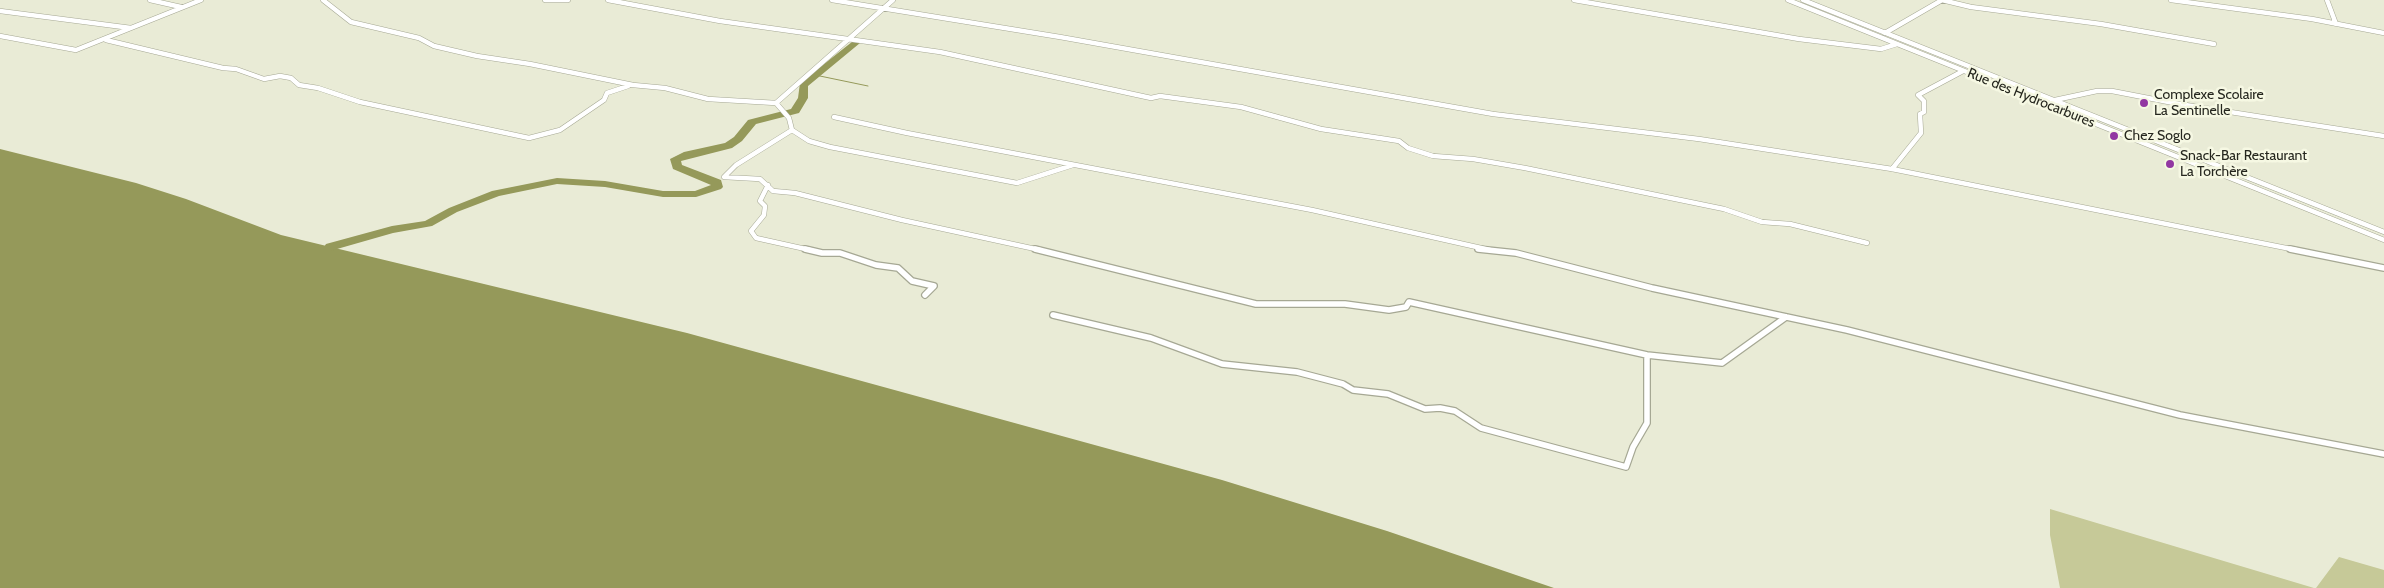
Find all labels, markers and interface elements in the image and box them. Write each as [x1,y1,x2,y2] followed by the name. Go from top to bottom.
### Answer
[1965,65,2097,131] street label: Rue des Hydrocarbures
[2154,87,2264,120] place label: Complexe Scolaire La Sentinelle
[2138,97,2150,109] marker: Complexe Scolaire La Sentinelle
[2124,128,2191,144] place label: Chez Soglo
[2108,130,2120,142] marker: Chez Soglo
[2180,148,2307,180] place label: Snack-Bar Restaurant La Torchère
[2164,158,2176,170] marker: Snack-Bar Restaurant La Torchère

